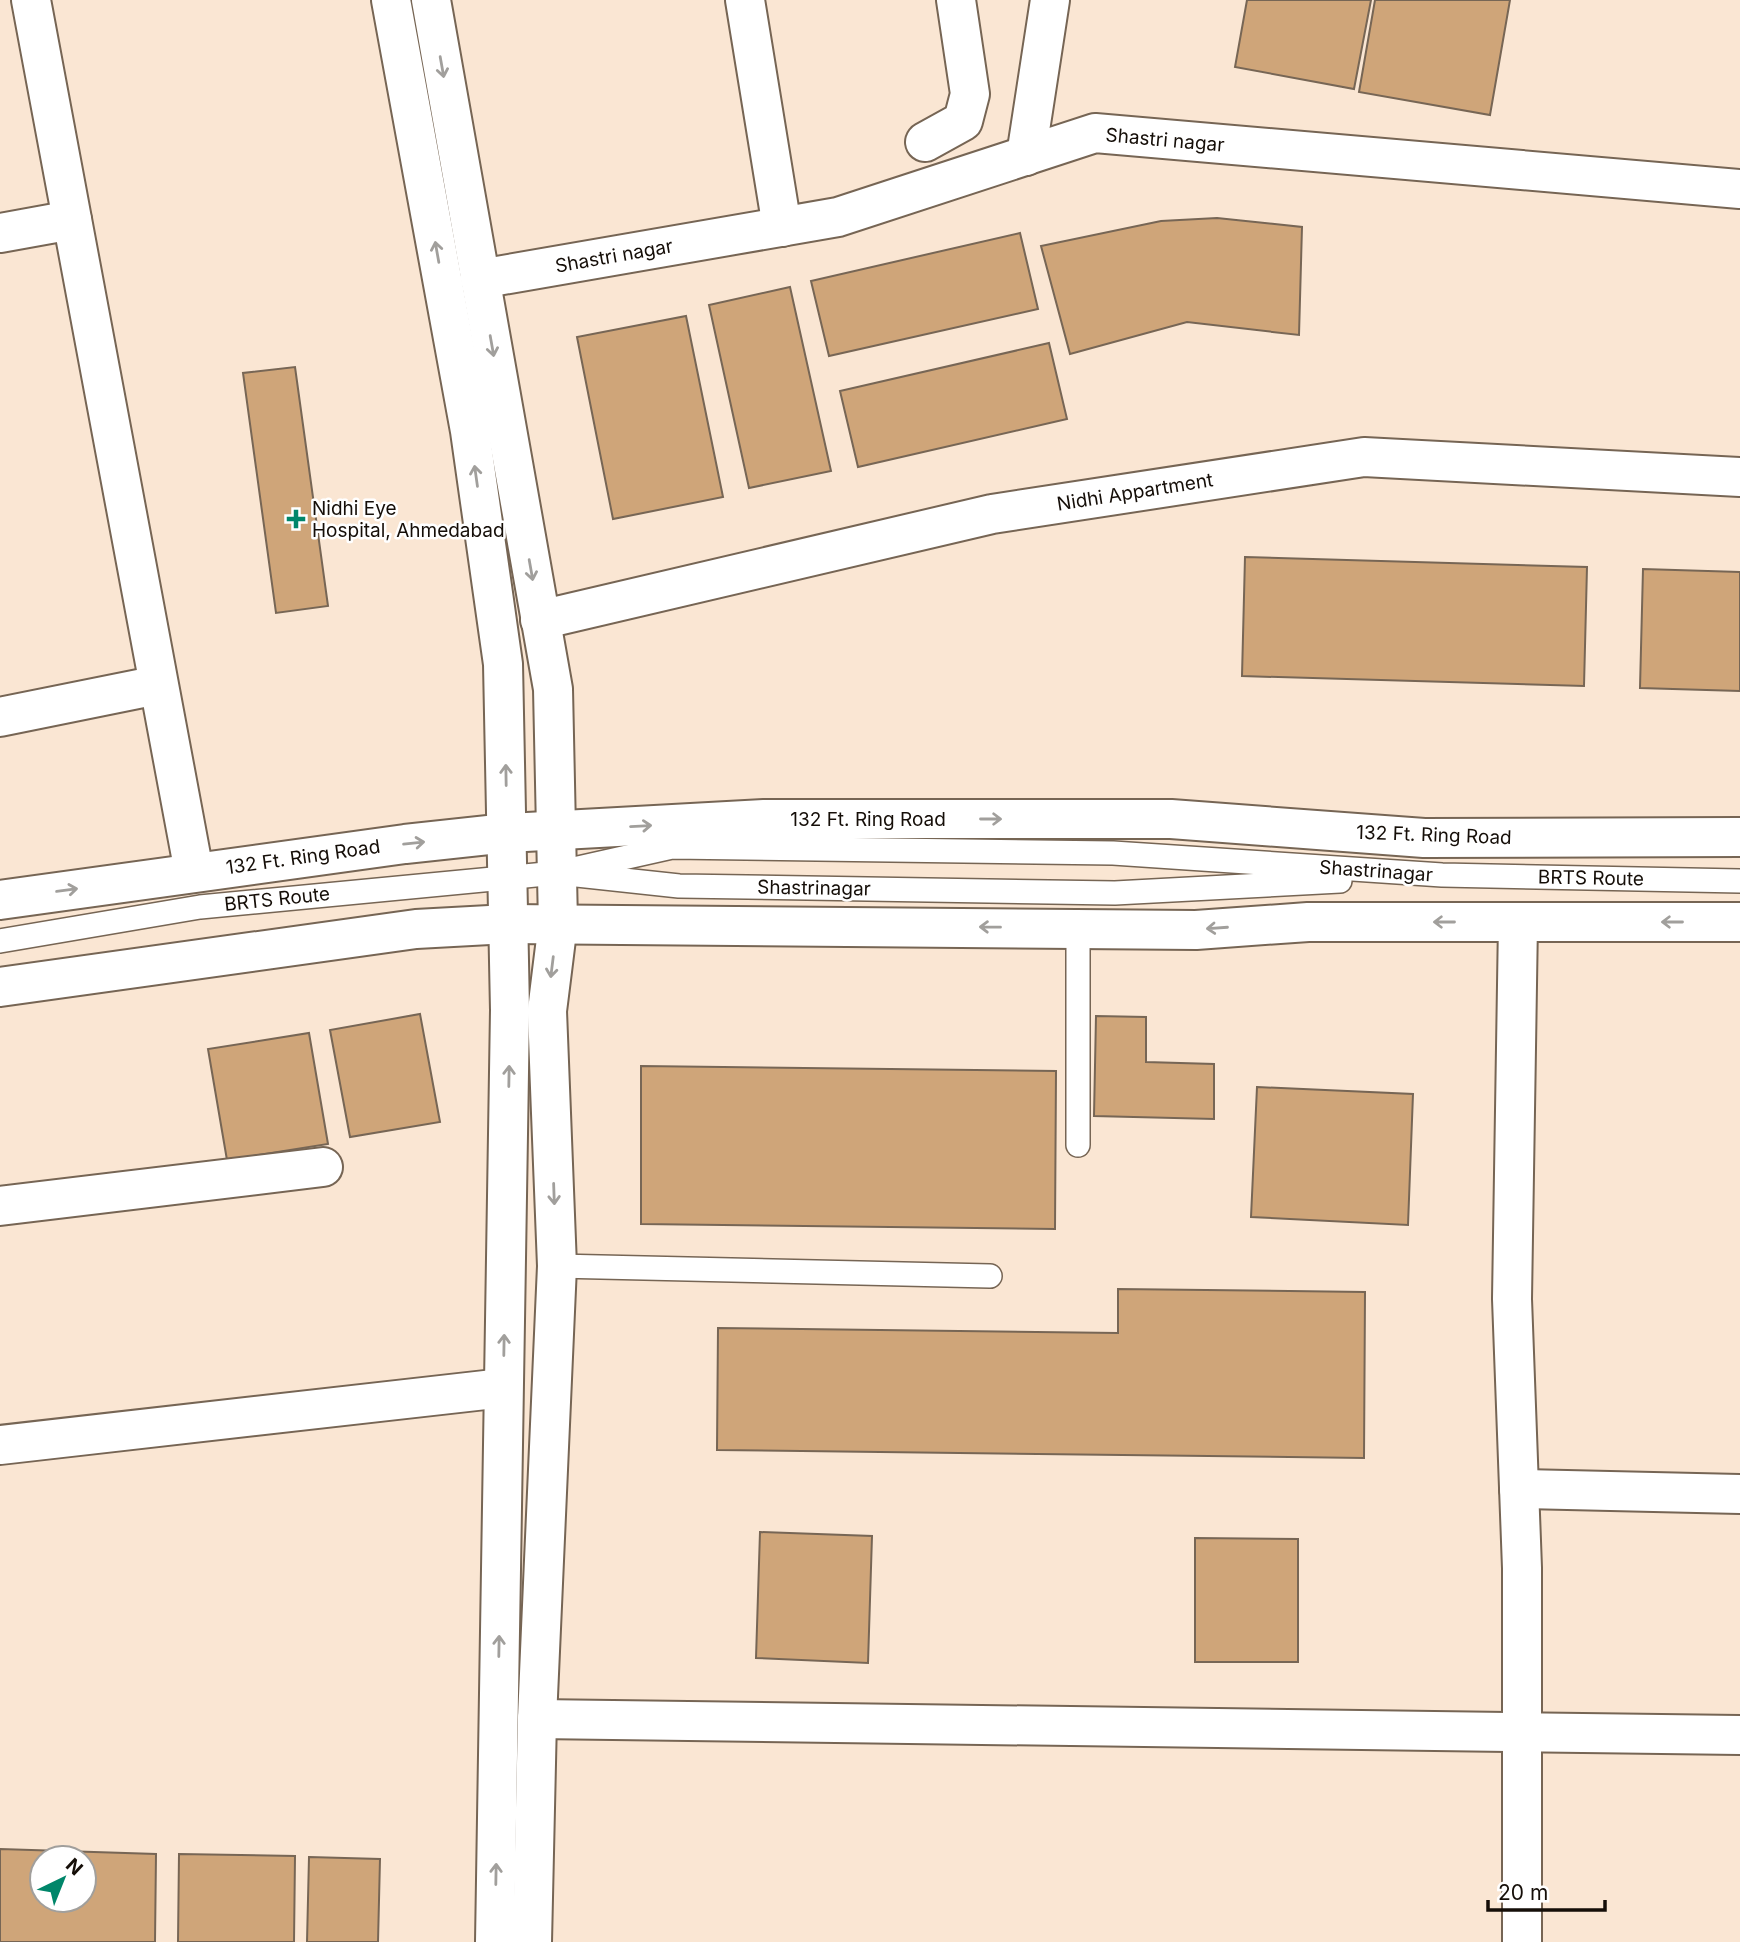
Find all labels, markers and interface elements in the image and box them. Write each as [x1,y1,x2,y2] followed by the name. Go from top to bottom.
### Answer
[436,55,450,78] one-way arrow
[1105,123,1225,157] street label: Shastri nagar
[553,234,675,278] street label: Shastri nagar
[430,241,443,264] one-way arrow
[486,334,499,357] one-way arrow
[469,465,482,488] one-way arrow
[1055,468,1215,516] street label: Nidhi Appartment
[312,497,505,542] place label: Nidhi Eye Hospital, Ahmedabad
[286,509,306,529] marker: Nidhi Eye Hospital, Ahmedabad
[525,558,538,581] one-way arrow
[499,764,512,787] one-way arrow
[790,808,946,831] street label: 132 Ft. Ring Road
[979,812,1002,826] one-way arrow
[629,819,652,832] one-way arrow
[1356,821,1512,849] street label: 132 Ft. Ring Road
[224,835,382,879] street label: 132 Ft. Ring Road
[402,836,425,849] one-way arrow
[1318,856,1434,886] street label: Shastrinagar
[1538,866,1644,890] street label: BRTS Route
[757,876,871,900] street label: Shastrinagar
[223,882,331,916] street label: BRTS Route
[56,883,78,896] one-way arrow
[1433,915,1456,929] one-way arrow
[1661,915,1684,929] one-way arrow
[978,920,1001,934] one-way arrow
[1206,922,1229,935] one-way arrow
[546,955,559,977] one-way arrow
[502,1065,516,1088] one-way arrow
[548,1182,561,1205] one-way arrow
[497,1334,511,1357] one-way arrow
[492,1635,506,1658] one-way arrow
[28,1844,98,1914] north arrow
[61,1854,87,1880] text: N
[489,1863,502,1886] one-way arrow
[1488,1868,1605,1912] scale bar
[1498,1880,1548,1905] text: 20 m

